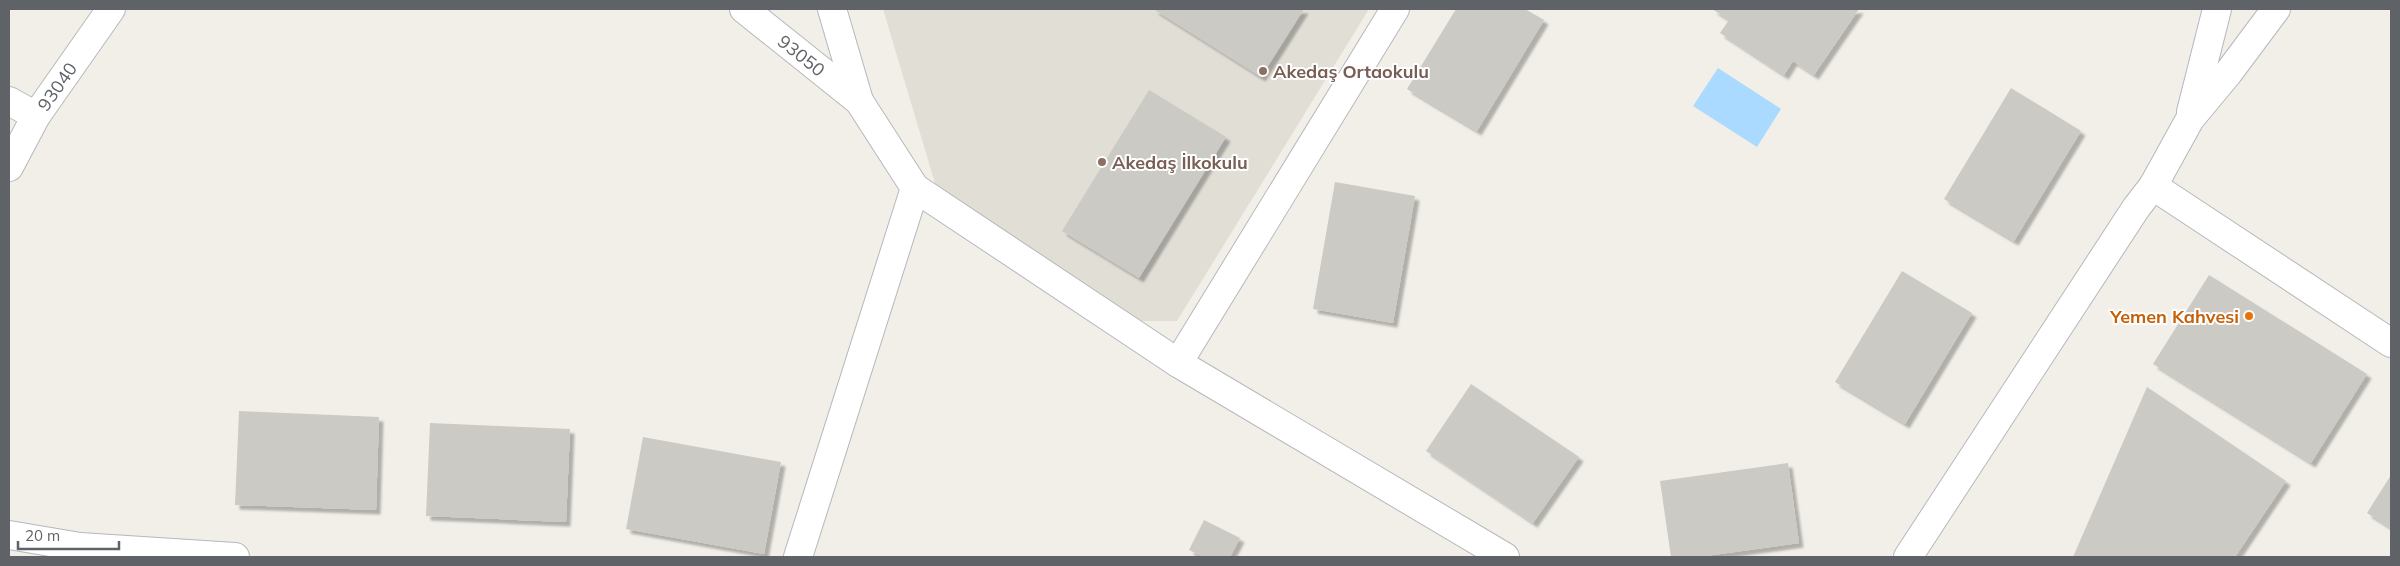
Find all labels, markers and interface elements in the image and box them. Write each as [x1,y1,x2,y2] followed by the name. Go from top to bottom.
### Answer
[773,29,830,81] street label: 93050
[32,58,82,115] street label: 93040
[1273,60,1429,83] place label: Akedaş Ortaokulu
[1257,65,1269,77] marker: Akedaş Ortaokulu
[1112,151,1248,174] place label: Akedaş İlkokulu
[1096,156,1108,168] marker: Akedaş İlkokulu
[2109,305,2239,328] place label: Yemen Kahvesi
[2243,310,2255,322] marker: Yemen Kahvesi
[18,518,119,550] scale bar
[25,526,60,545] text: 20 m

